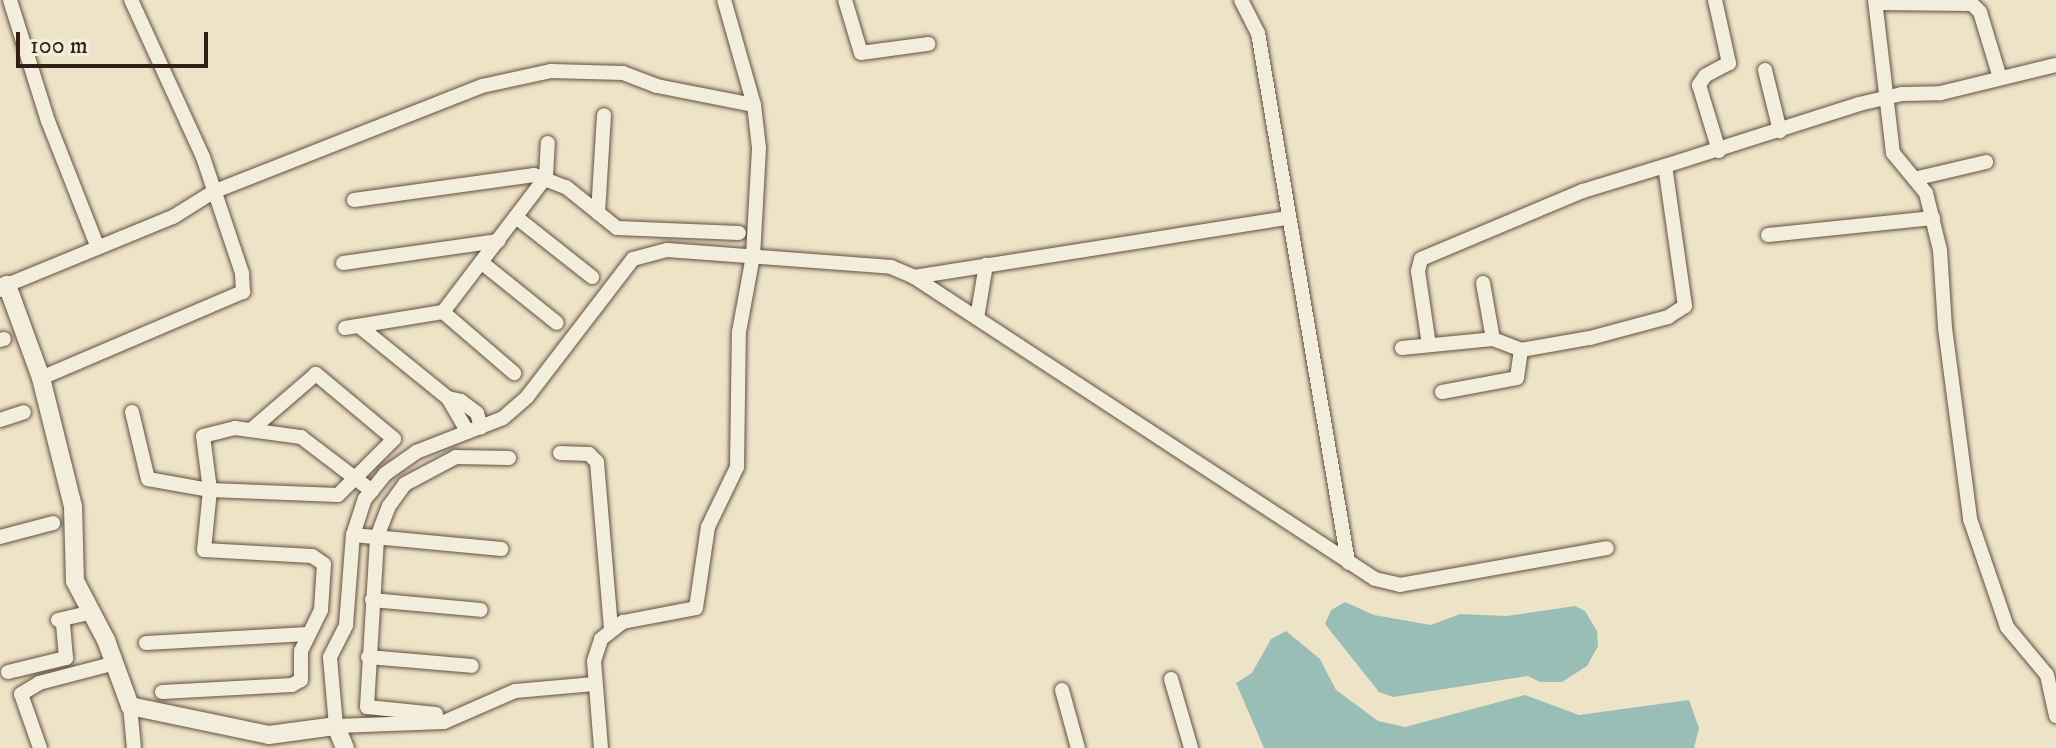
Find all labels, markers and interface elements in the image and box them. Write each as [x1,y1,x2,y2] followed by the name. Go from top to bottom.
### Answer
[20,16,212,66] scale bar
[30,31,88,61] text: 100 m

